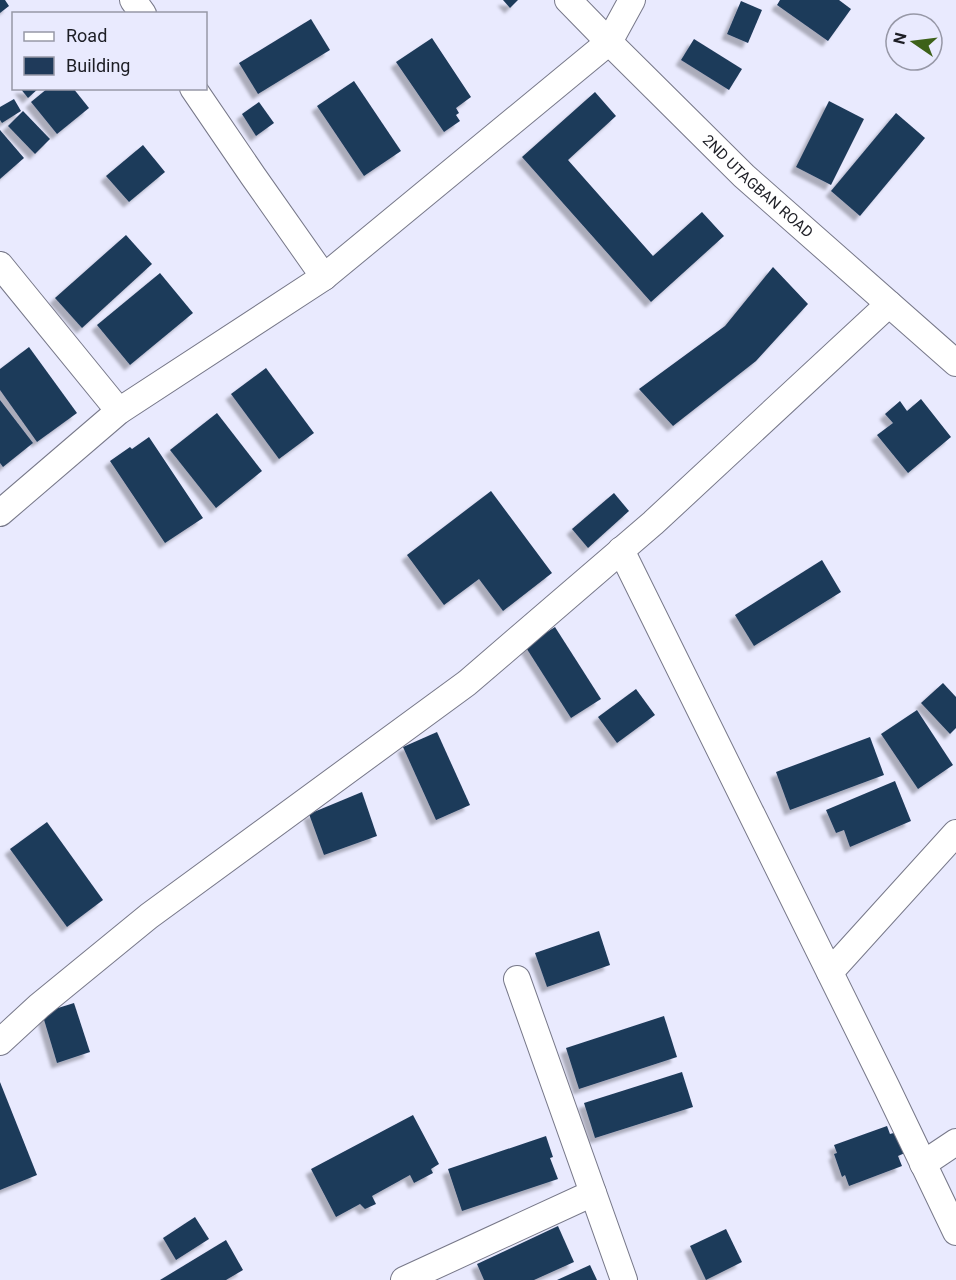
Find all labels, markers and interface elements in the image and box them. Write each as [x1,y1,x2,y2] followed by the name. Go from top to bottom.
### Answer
[12,12,207,90] legend
[884,12,944,72] north arrow
[66,25,107,46] text: Road
[889,31,911,46] text: N
[66,55,130,76] text: Building
[699,131,817,241] street label: 2ND UTAGBAN ROAD

